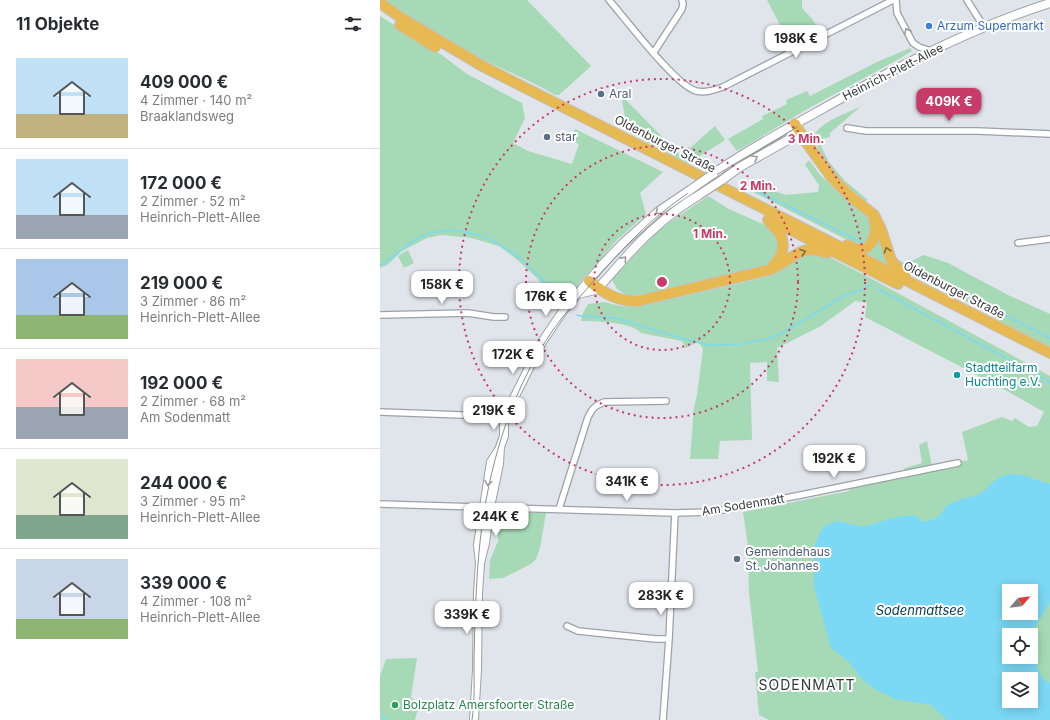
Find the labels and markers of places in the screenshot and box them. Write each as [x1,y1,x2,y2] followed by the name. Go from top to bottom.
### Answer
[937,18,1044,33] place label: Arzum Supermarkt
[924,21,934,31] marker: Arzum Supermarkt
[763,25,829,59] pin: 198K €
[609,86,631,101] place label: Aral
[916,88,982,122] pin: 409K €
[596,89,606,99] marker: Aral
[555,129,577,144] place label: star
[542,132,552,142] marker: star
[409,271,475,305] pin: 158K €
[655,275,669,289] centre of rings
[513,283,579,317] pin: 176K €
[480,341,546,375] pin: 172K €
[965,360,1041,389] place label: Stadtteilfarm Huchting e.V.
[952,370,962,380] marker: Stadtteilfarm Huchting e.V.
[461,397,527,431] pin: 219K €
[801,445,867,479] pin: 192K €
[594,468,660,502] pin: 341K €
[463,503,529,537] pin: 244K €
[745,544,830,573] place label: Gemeindehaus St. Johannes
[732,554,742,564] marker: Gemeindehaus St. Johannes
[628,582,694,616] pin: 283K €
[434,601,500,635] pin: 339K €
[403,697,574,712] place label: Bolzplatz Amersfoorter Straße
[390,700,400,710] marker: Bolzplatz Amersfoorter Straße

